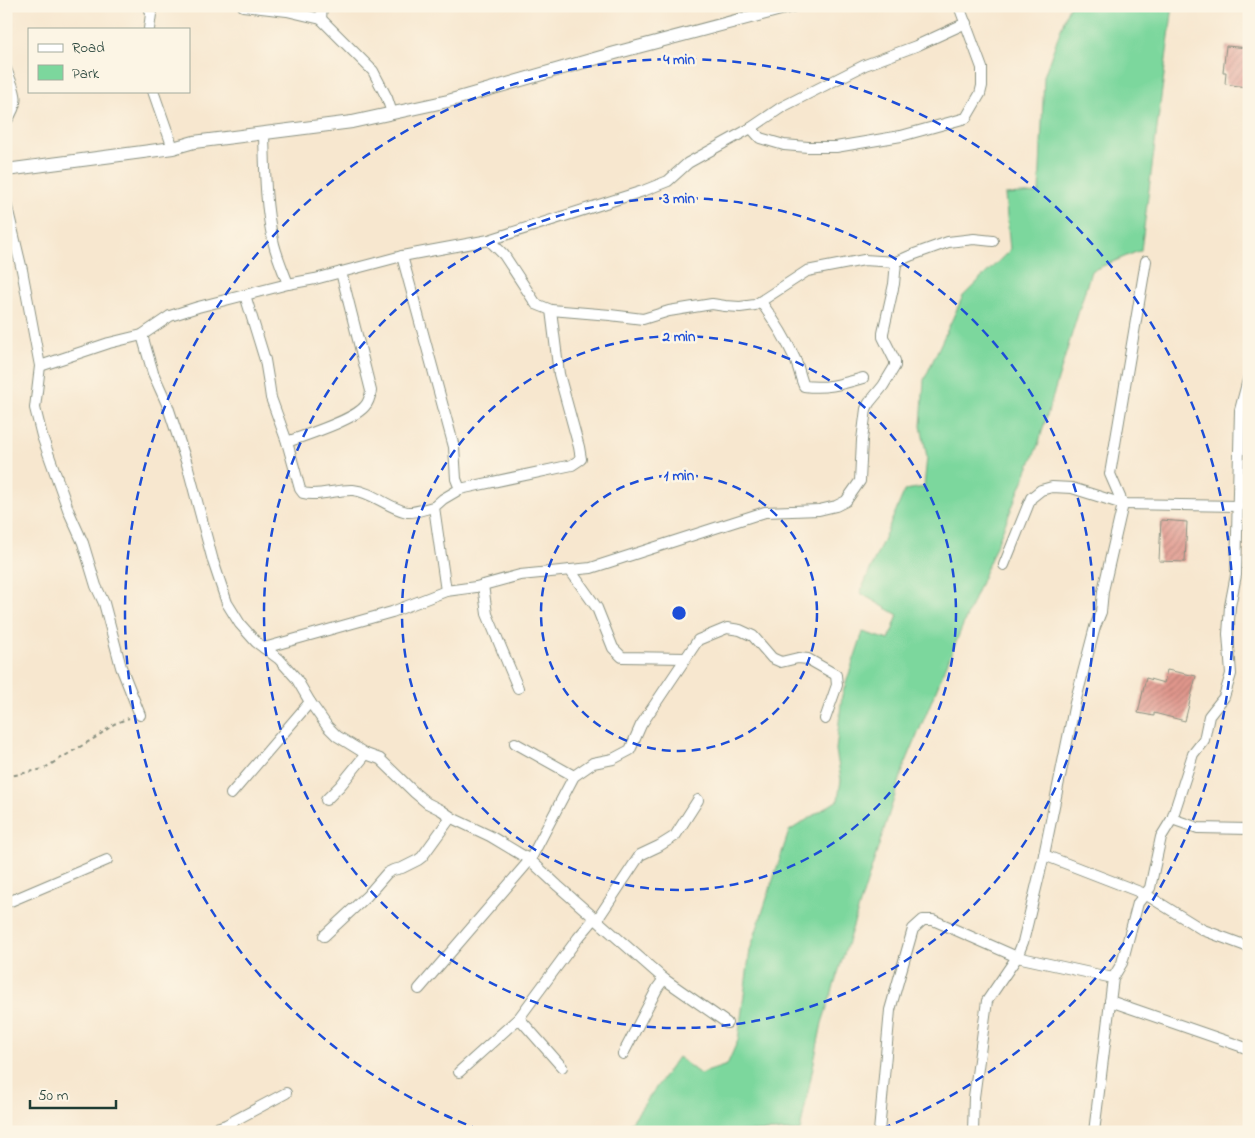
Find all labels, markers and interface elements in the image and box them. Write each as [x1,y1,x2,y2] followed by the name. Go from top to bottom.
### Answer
[28,28,190,92] legend
[72,37,105,59] text: Road
[662,49,695,71] text: 4 min
[72,63,100,85] text: Park
[662,188,695,210] text: 3 min
[662,326,696,348] text: 2 min
[664,465,695,487] text: 1 min
[670,604,688,622] centre of rings
[30,1078,116,1110] scale bar
[38,1085,69,1107] text: 50 m

